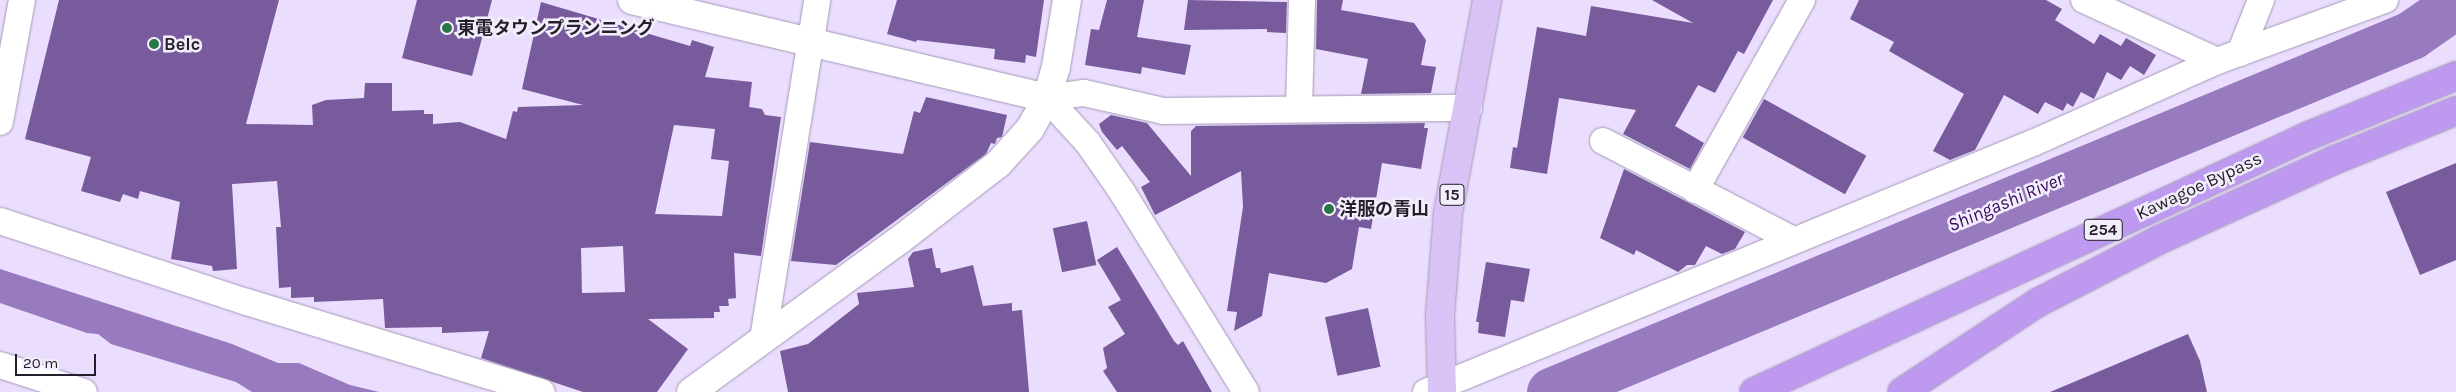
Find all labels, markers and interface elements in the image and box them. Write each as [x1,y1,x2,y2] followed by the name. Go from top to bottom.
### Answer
[457,17,655,39] place label: 東電タウンプランニング
[441,22,453,34] marker: 東電タウンプランニング
[164,33,200,55] place label: Belc
[148,38,160,50] marker: Belc
[2133,147,2265,225] street label: Kawagoe Bypass
[1945,168,2067,238] water label: Shingashi River
[1438,182,1466,208] road number: 15
[1339,198,1429,220] place label: 洋服の青山
[1323,203,1335,215] marker: 洋服の青山
[2083,216,2123,244] road number: 254
[18,344,99,376] scale bar
[23,354,58,372] text: 20 m

